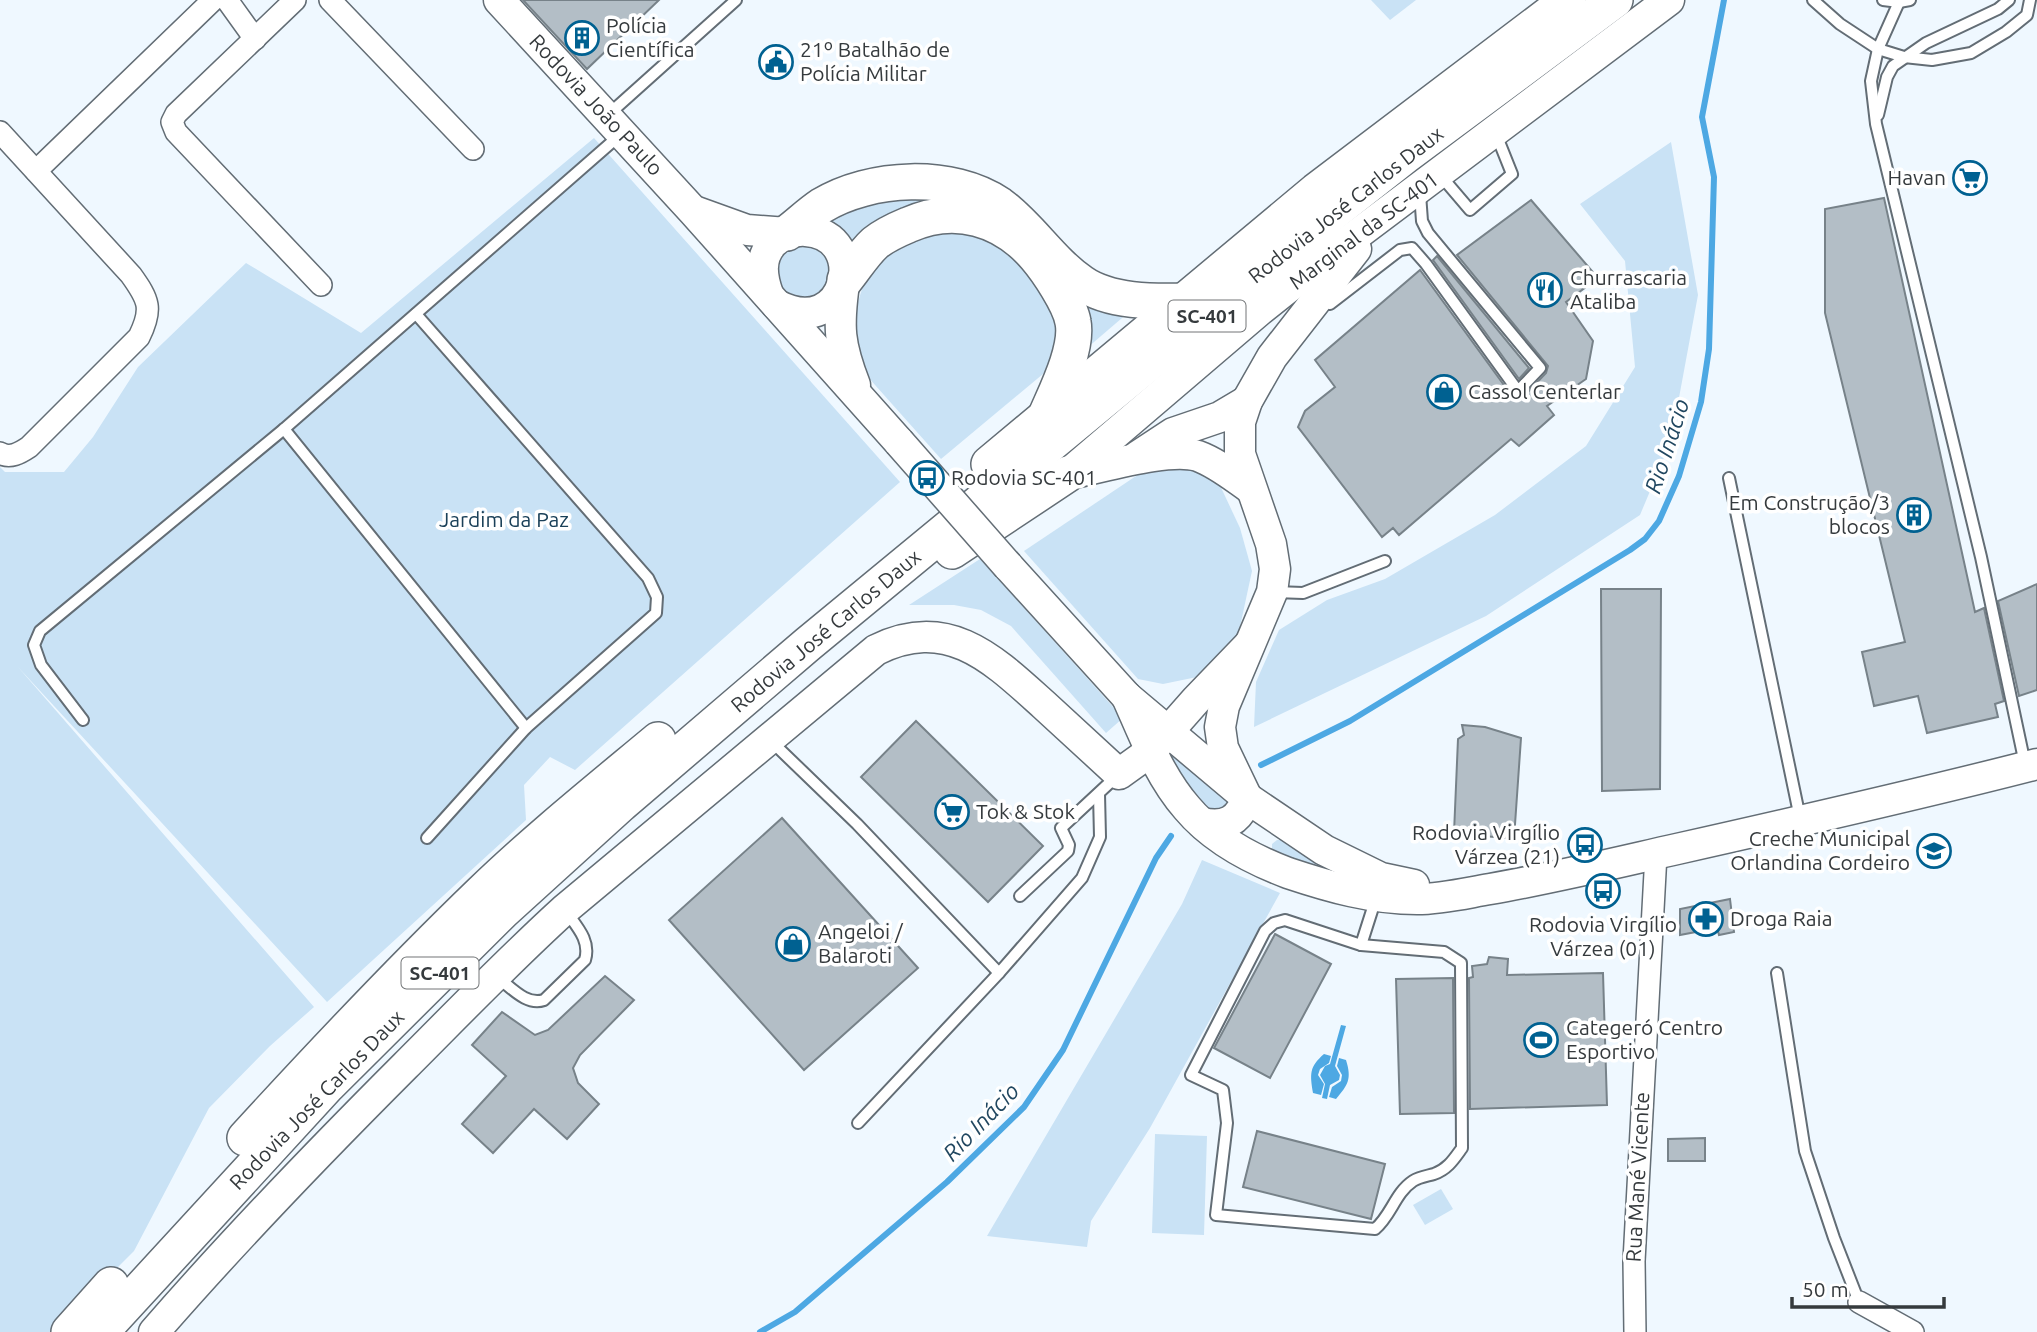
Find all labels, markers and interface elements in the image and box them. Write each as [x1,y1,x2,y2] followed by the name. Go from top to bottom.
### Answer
[606,13,695,61] place label: Polícia Científica
[563,19,601,57] building icon: Polícia Científica
[525,29,668,180] street label: Rodovia João Paulo
[800,37,950,85] place label: 21º Batalhão de Polícia Militar
[757,43,795,81] public building icon: 21º Batalhão de Polícia Militar
[1243,120,1448,288] street label: Rodovia José Carlos Daux
[1951,159,1989,197] supermarket icon: Havan
[1888,165,1946,189] place label: Havan
[1284,166,1443,294] street label: Marginal da SC-401
[1570,265,1687,313] place label: Churrascaria Ataliba
[1526,271,1564,309] restaurant icon: Churrascaria Ataliba
[1168,300,1246,332] road number: SC-401
[1425,373,1463,411] shop icon: Cassol Centerlar
[1468,379,1621,403] place label: Cassol Centerlar
[1640,396,1693,496] water label: Rio Inácio
[908,459,946,497] bus stop icon: Rodovia SC-401
[951,465,1097,489] place label: Rodovia SC-401
[1729,490,1890,538] place label: Em Construção/3 blocos
[1895,496,1933,534] building icon: Em Construção/3 blocos
[439,507,569,531] park label: Jardim da Paz
[726,543,925,717] street label: Rodovia José Carlos Daux
[933,793,971,831] supermarket icon: Tok & Stok
[976,799,1075,823] place label: Tok & Stok
[1412,820,1560,868] place label: Rodovia Virgílio Várzea (21)
[1566,826,1604,864] bus stop icon: Rodovia Virgílio Várzea (21)
[1730,826,1910,874] place label: Creche Municipal Orlandina Cordeiro
[1915,832,1953,870] school or university icon: Creche Municipal Orlandina Cordeiro
[1584,872,1622,910] bus stop icon: Rodovia Virgílio Várzea (01)
[1687,900,1725,938] pharmacy icon: Droga Raia
[1730,906,1832,930] place label: Droga Raia
[1529,912,1677,960] place label: Rodovia Virgílio Várzea (01)
[818,919,904,967] place label: Angeloi / Balaroti
[774,925,812,963] shop icon: Angeloi / Balaroti
[402,958,478,988] road number: SC-401
[224,1004,409,1194] street label: Rodovia José Carlos Daux
[1566,1015,1723,1063] place label: Categeró Centro Esportivo
[1522,1021,1560,1059] sports icon: Categeró Centro Esportivo
[938,1078,1024,1165] water label: Rio Inácio
[1621,1091,1653,1263] street label: Rua Mané Vicente
[1792,1266,1944,1310] scale bar
[1802,1277,1849,1301] text: 50 m

